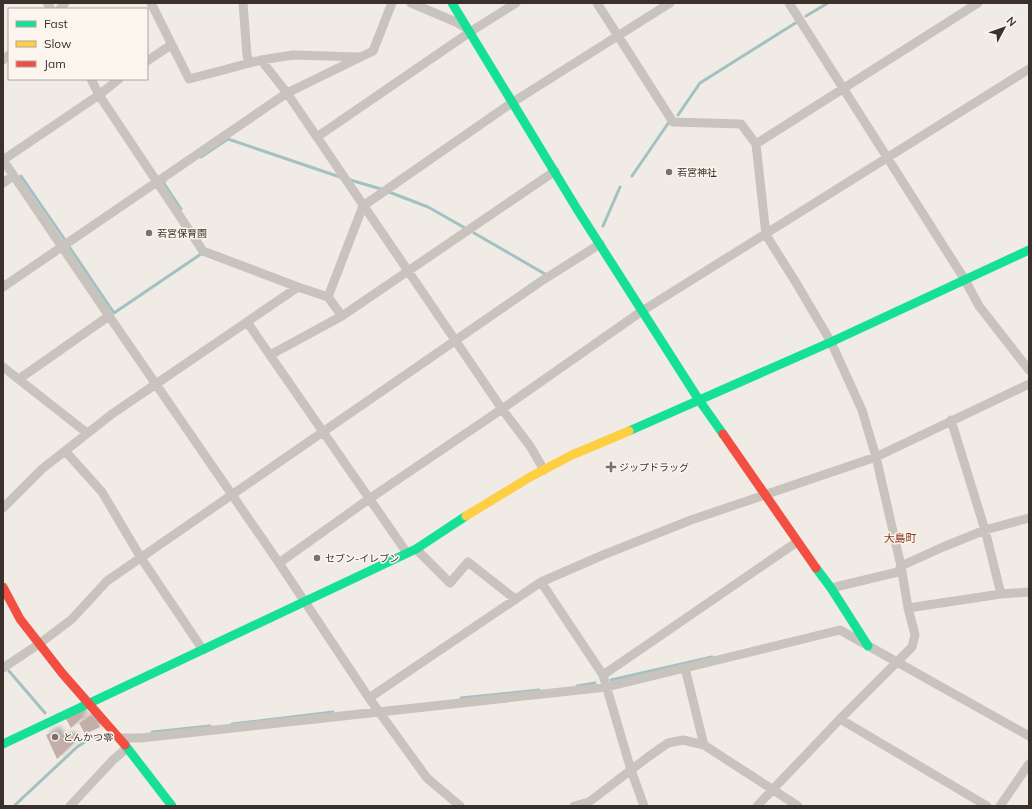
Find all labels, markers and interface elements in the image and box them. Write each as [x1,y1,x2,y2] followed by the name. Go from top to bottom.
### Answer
[8,8,148,80] legend
[984,8,1024,48] north arrow
[1004,14,1020,29] text: N
[44,16,68,31] text: Fast
[44,36,72,51] text: Slow
[44,56,66,71] text: Jam
[677,166,717,179] place label: 若宮神社
[664,167,674,177] marker: 若宮神社
[157,227,207,240] place label: 若宮保育園
[144,228,154,238] marker: 若宮保育園
[619,461,689,474] place label: ジップドラッグ
[606,462,616,472] marker: ジップドラッグ
[884,531,917,545] district label: 大島町
[325,552,399,565] place label: セブン-イレブン
[312,553,322,563] marker: セブン-イレブン
[63,731,114,744] place label: とんかつ零
[50,732,60,742] marker: とんかつ零

